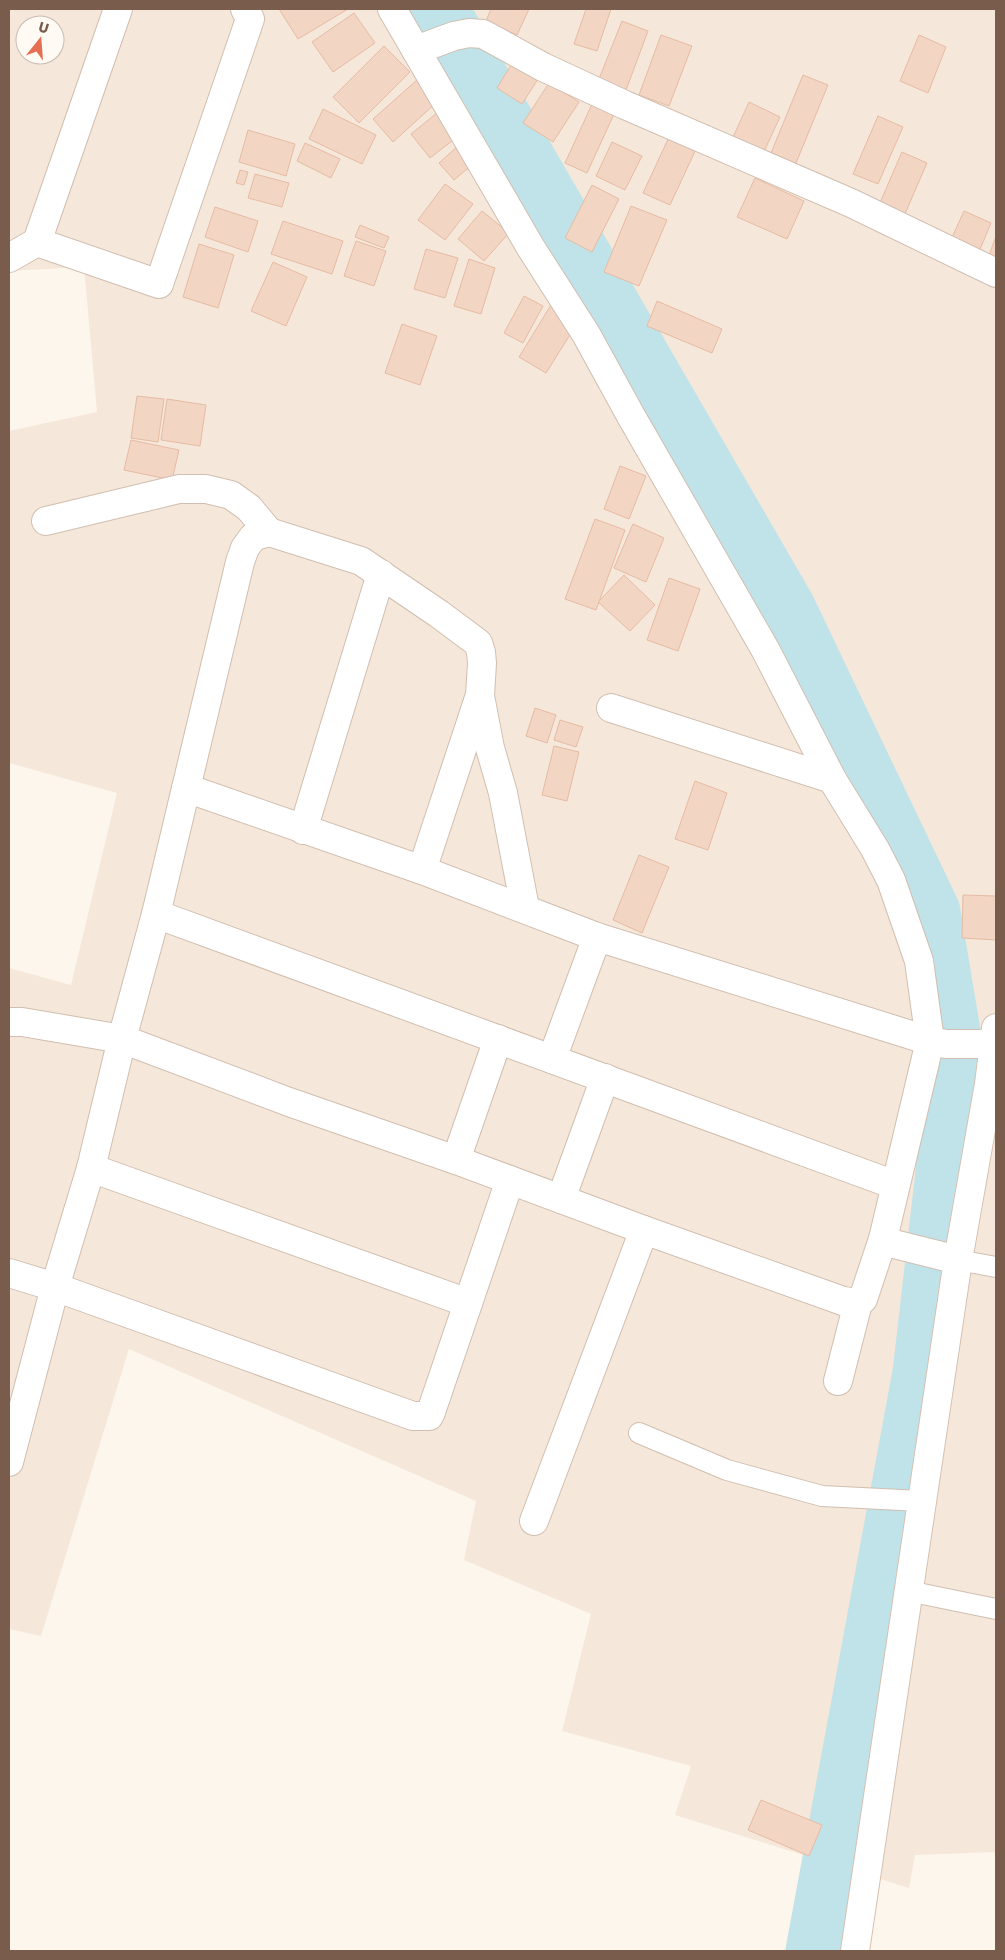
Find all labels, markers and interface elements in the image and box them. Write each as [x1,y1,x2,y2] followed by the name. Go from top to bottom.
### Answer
[15,15,65,65] north arrow
[36,17,52,39] text: U

